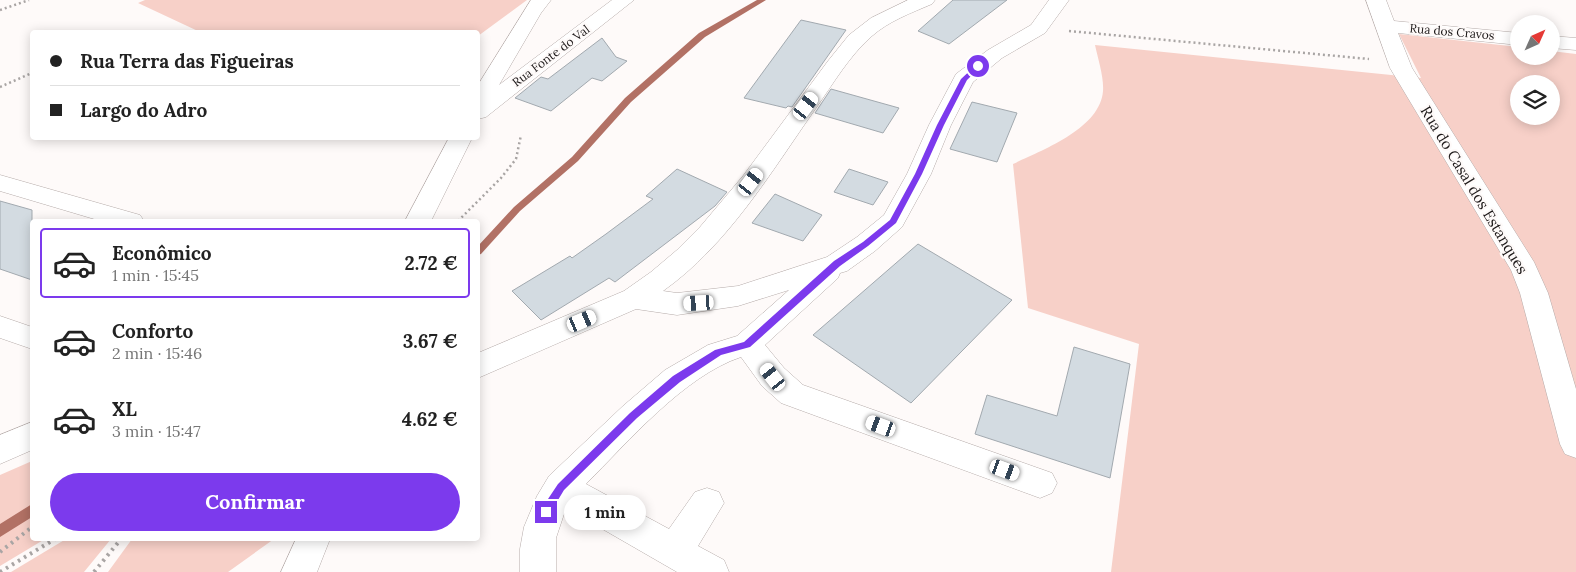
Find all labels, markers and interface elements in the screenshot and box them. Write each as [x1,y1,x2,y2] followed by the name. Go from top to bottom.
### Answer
[1510,15,1560,65] north arrow
[1510,15,1560,125] map controls
[1409,20,1496,43] street label: Rua dos Cravos
[509,22,592,90] street label: Rua Fonte do Val
[80,49,294,73] text: Rua Terra das Figueiras
[967,55,989,77] route start
[1510,75,1560,125] button: layers
[790,90,821,122] car
[80,98,207,122] text: Largo do Adro
[1417,102,1532,277] street label: Rua do Casal dos Estanques
[735,166,766,198] car
[52,241,97,286] icon: car
[112,241,212,265] text: Econômico
[405,251,458,275] text: 2.72 €
[112,265,199,285] text: 1 min · 15:45
[683,295,714,311] car
[565,308,598,334] car
[52,319,97,364] icon: car
[112,319,193,343] text: Conforto
[403,329,458,353] text: 3.67 €
[112,343,202,363] text: 2 min · 15:46
[757,361,788,393] car
[52,397,97,442] icon: car
[112,397,137,421] text: XL
[402,407,458,431] text: 4.62 €
[864,414,897,438] car
[112,421,201,441] text: 3 min · 15:47
[988,458,1021,482] car
[50,473,460,531] button: Confirmar
[564,494,646,530] callout: 1 min
[535,501,557,523] route end
[585,502,625,522] text: 1 min

